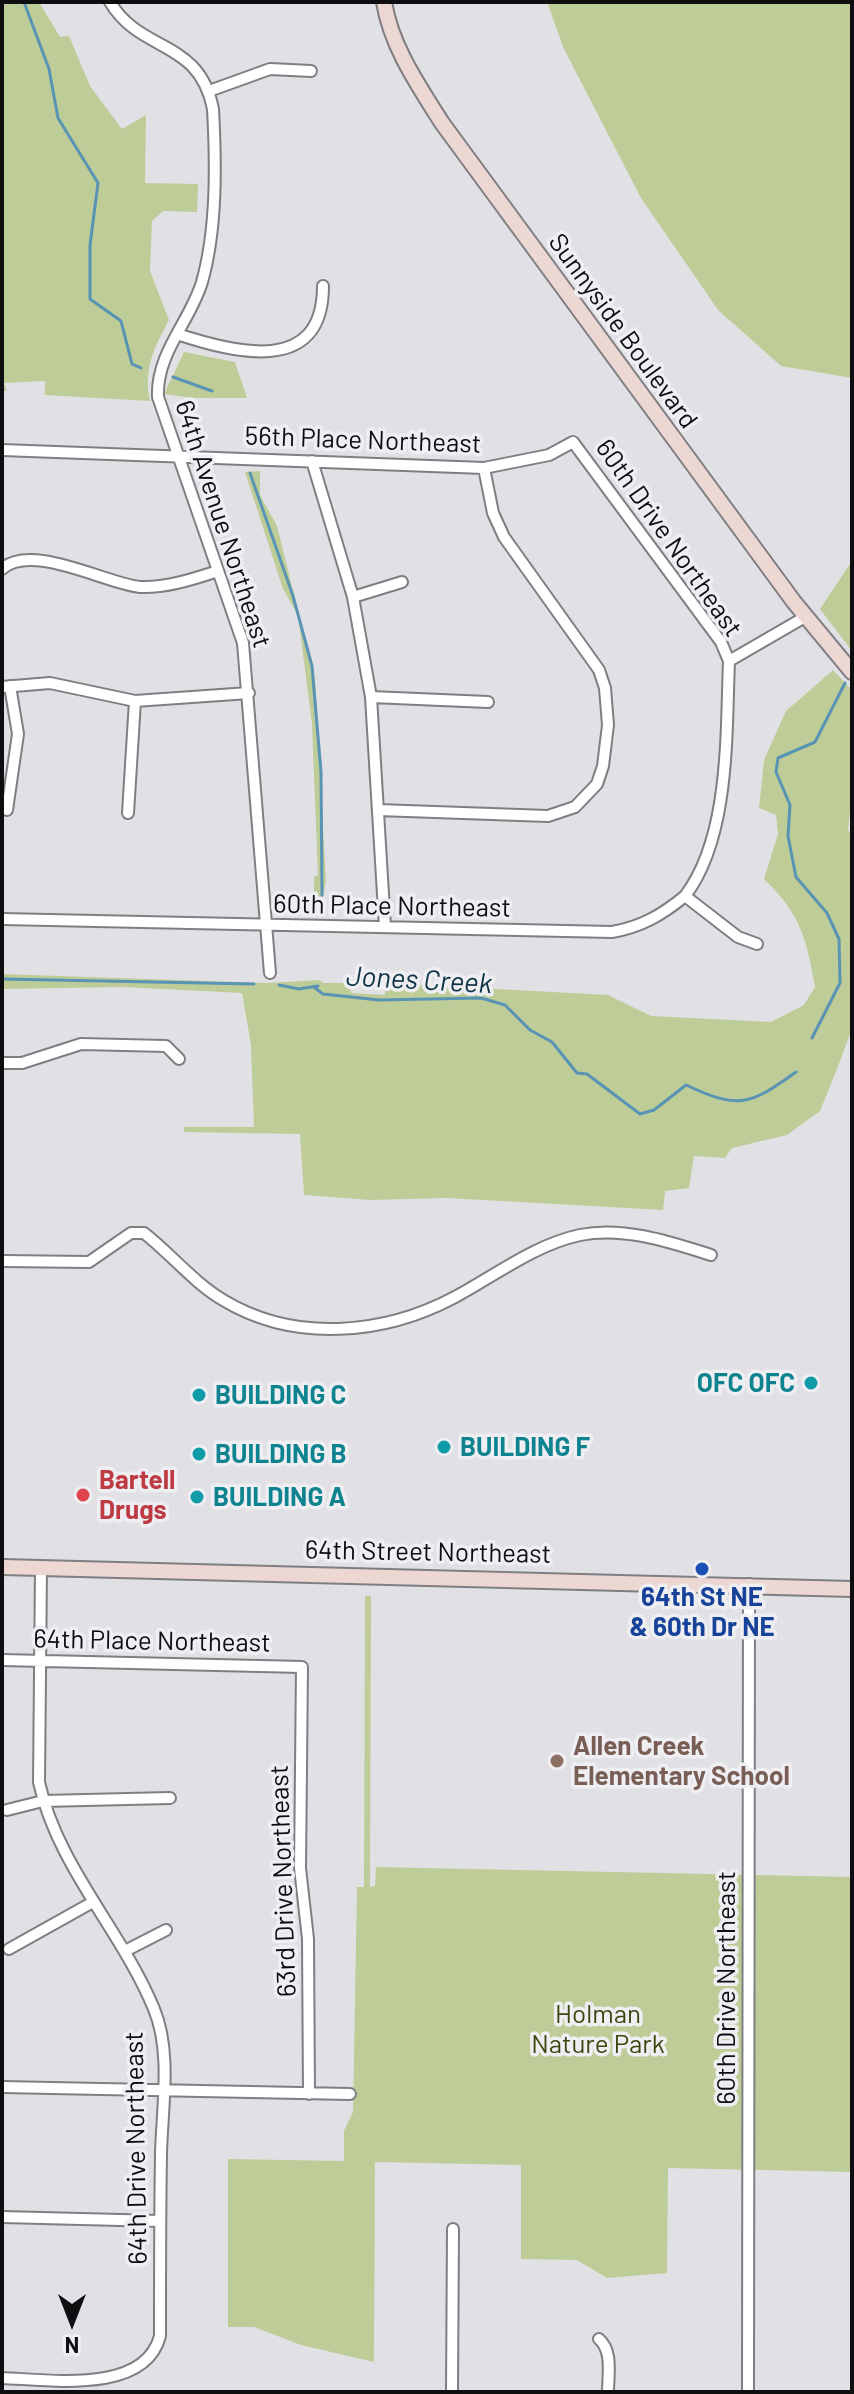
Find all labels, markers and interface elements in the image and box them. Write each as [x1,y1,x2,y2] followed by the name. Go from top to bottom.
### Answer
[542,227,704,435] street label: Sunnyside Boulevard
[168,396,278,652] street label: 64th Avenue Northeast
[244,420,482,460] street label: 56th Place Northeast
[589,433,749,643] street label: 60th Drive Northeast
[273,888,511,924] street label: 60th Place Northeast
[345,959,493,1001] water label: Jones Creek
[697,1367,795,1399] place label: OFC OFC
[802,1374,820,1392] marker: OFC OFC
[215,1379,346,1411] place label: BUILDING C
[190,1386,208,1404] marker: BUILDING C
[460,1431,590,1463] place label: BUILDING F
[215,1438,347,1470] place label: BUILDING B
[435,1438,453,1456] marker: BUILDING F
[190,1445,208,1463] marker: BUILDING B
[99,1464,175,1526] place label: Bartell Drugs
[213,1481,346,1513] place label: BUILDING A
[74,1486,92,1504] marker: Bartell Drugs
[188,1488,206,1506] marker: BUILDING A
[305,1534,551,1570] street label: 64th Street Northeast
[693,1560,711,1578] marker: 64th St NE & 60th Dr NE
[629,1581,775,1642] place label: 64th St NE & 60th Dr NE
[33,1623,271,1659] street label: 64th Place Northeast
[573,1730,790,1792] place label: Allen Creek Elementary School
[548,1752,566,1770] marker: Allen Creek Elementary School
[263,1764,303,1998] street label: 63rd Drive Northeast
[710,1871,742,2105] street label: 60th Drive Northeast
[531,1998,665,2060] park label: Holman Nature Park
[118,2031,154,2265] street label: 64th Drive Northeast
[32,2282,112,2362] north arrow
[65,2333,79,2359] text: N

